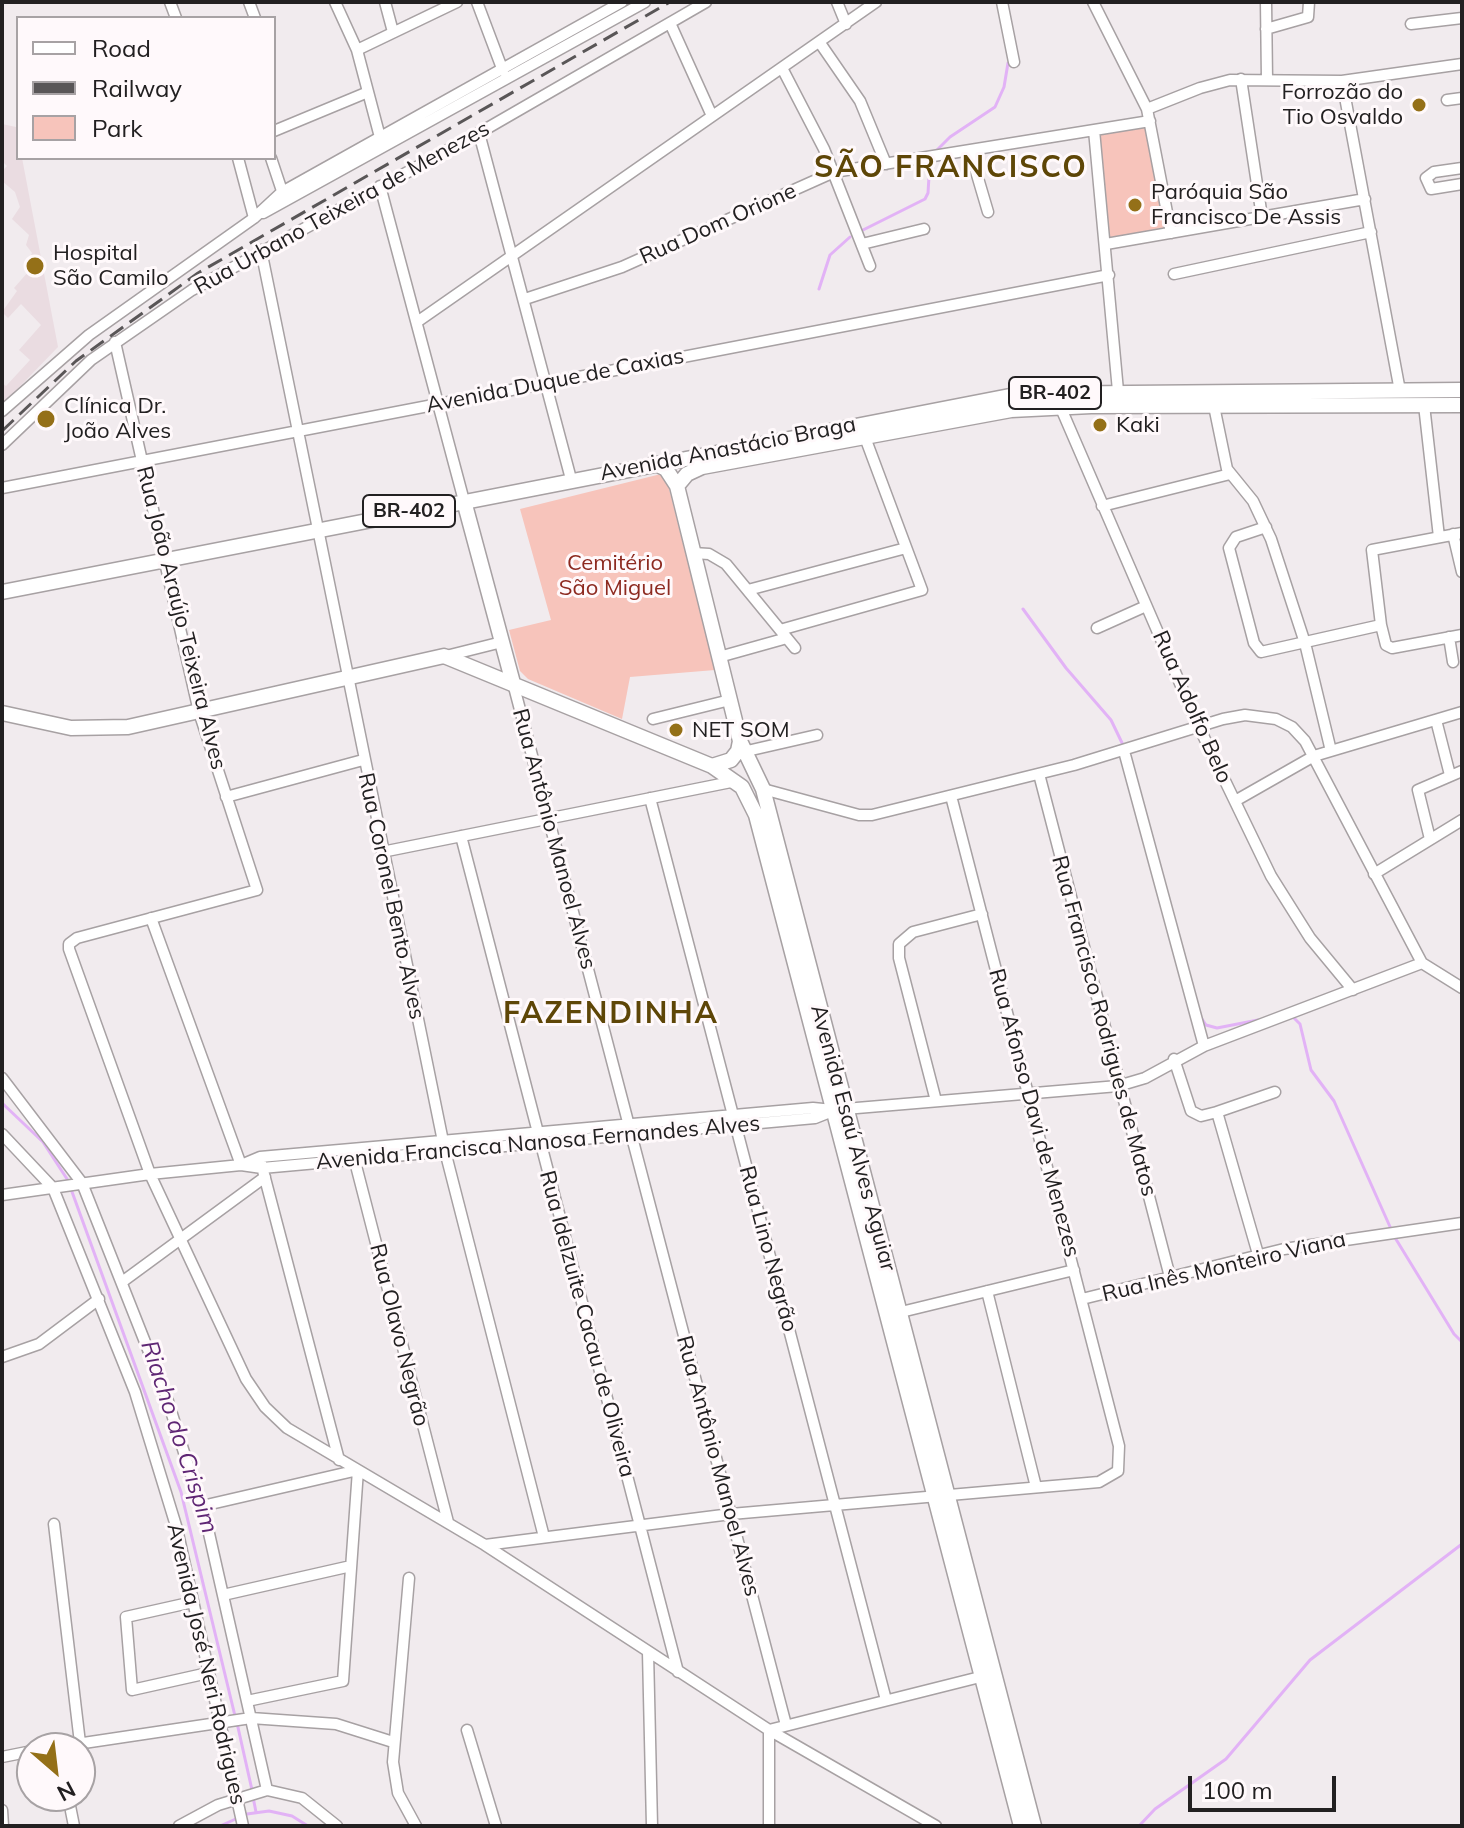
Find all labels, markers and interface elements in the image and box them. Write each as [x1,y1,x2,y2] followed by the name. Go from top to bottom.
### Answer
[16,16,276,160] legend
[92,33,151,63] text: Road
[92,73,182,103] text: Railway
[1282,79,1403,130] place label: Forrozão do Tio Osvaldo
[1410,96,1428,114] marker: Forrozão do Tio Osvaldo
[92,113,143,143] text: Park
[190,116,494,300] street label: Rua Urbano Teixeira de Menezes
[814,150,1088,186] district label: SÃO FRANCISCO
[636,178,800,270] street label: Rua Dom Orione
[1151,179,1341,230] place label: Paróquia São Francisco De Assis
[1126,196,1144,214] marker: Paróquia São Francisco De Assis
[53,240,168,292] place label: Hospital São Camilo
[24,255,46,277] marker: Hospital São Camilo
[424,343,686,419] street label: Avenida Duque de Caxias
[1009,377,1101,409] road number: BR-402
[64,393,171,444] place label: Clínica Dr. João Alves
[35,408,57,430] marker: Clínica Dr. João Alves
[598,411,858,487] street label: Avenida Anastácio Braga
[1116,412,1160,438] place label: Kaki
[1091,416,1109,434] marker: Kaki
[130,464,232,772] street label: Rua João Araújo Teixeira Alves
[363,495,455,527] road number: BR-402
[559,550,671,602] park label: Cemitério São Miguel
[1147,627,1237,787] street label: Rua Adolfo Belo
[506,706,602,972] street label: Rua Antônio Manoel Alves
[692,717,790,743] place label: NET SOM
[667,721,685,739] marker: NET SOM
[352,770,430,1022] street label: Rua Coronel Bento Alves
[1046,853,1162,1199] street label: Rua Francisco Rodrigues de Matos
[983,966,1085,1260] street label: Rua Afonso Davi de Menezes
[503,996,719,1032] district label: FAZENDINHA
[805,1002,901,1274] street label: Avenida Esaú Alves Aguiar
[315,1110,761,1176] street label: Avenida Francisca Nanosa Fernandes Alves
[733,1163,803,1335] street label: Rua Lino Negrão
[533,1168,641,1480] street label: Rua Idelzuite Cacau de Oliveira
[1100,1226,1348,1308] street label: Rua Inês Monteiro Viana
[364,1241,434,1429] street label: Rua Olavo Negrão
[670,1333,766,1599] street label: Rua Antônio Manoel Alves
[134,1337,224,1537] water label: Riacho do Crispim
[161,1521,251,1807] street label: Avenida José Neri Rodrigues
[16,1732,96,1812] north arrow
[1192,1760,1340,1810] scale bar
[52,1775,80,1808] text: N
[1202,1775,1273,1805] text: 100 m

